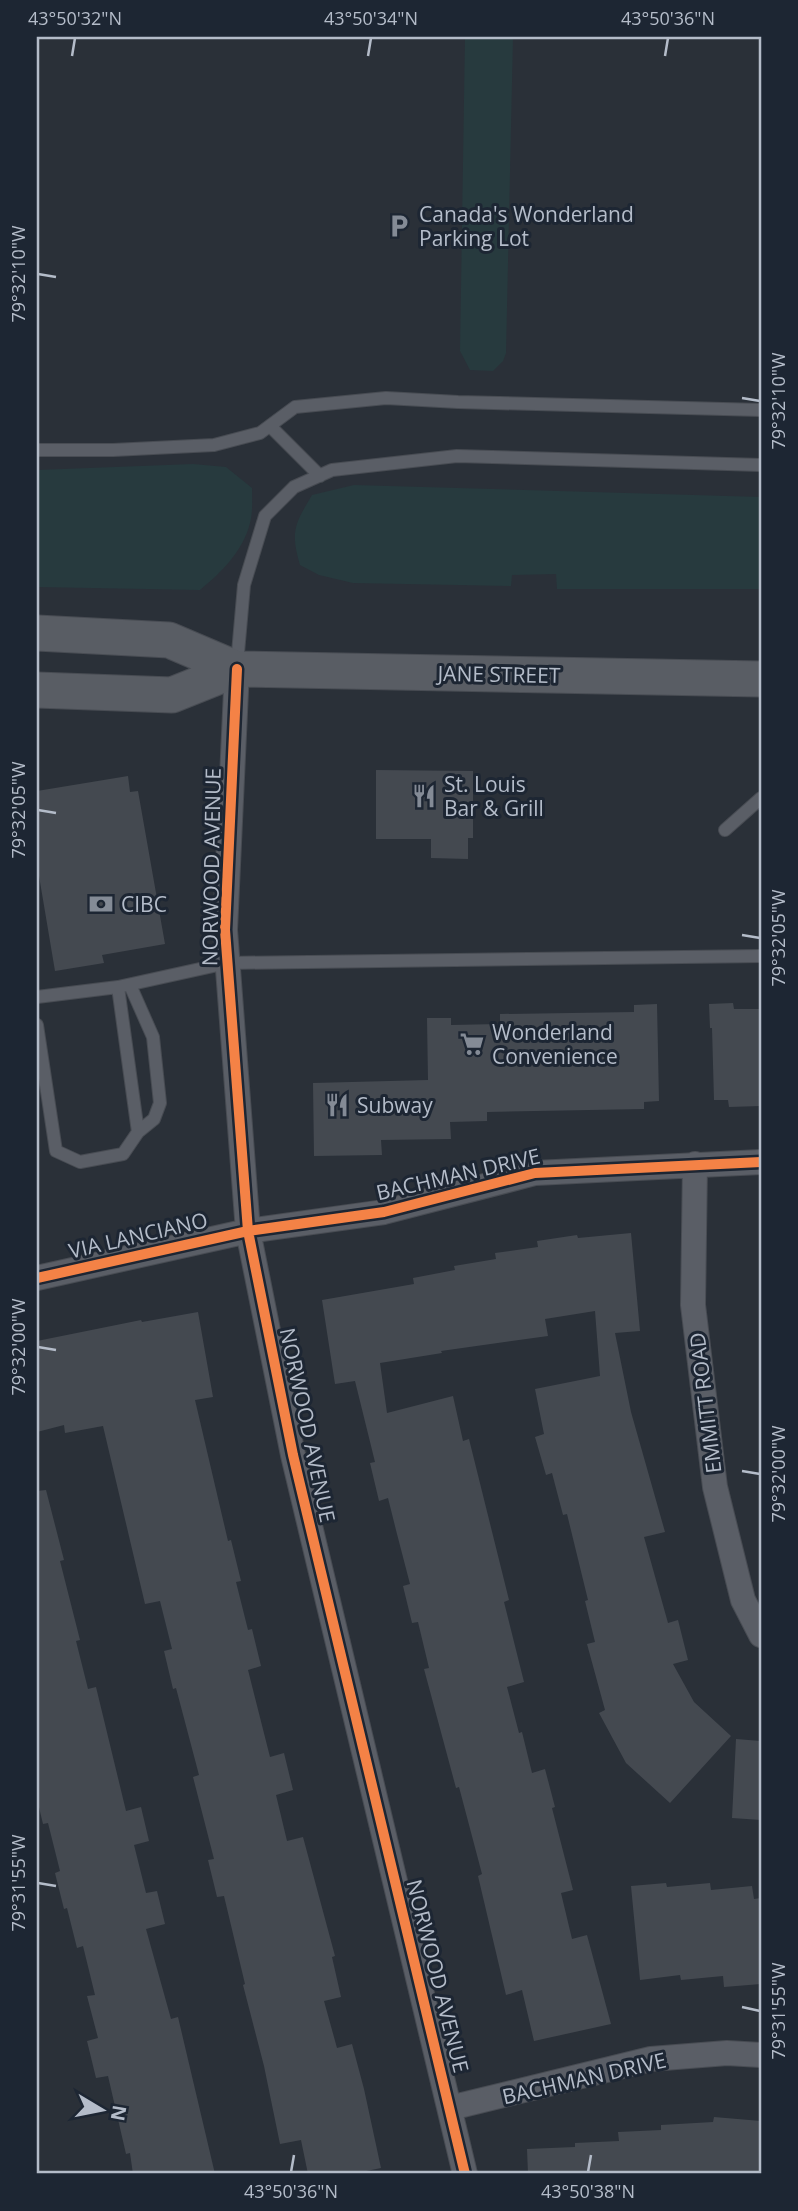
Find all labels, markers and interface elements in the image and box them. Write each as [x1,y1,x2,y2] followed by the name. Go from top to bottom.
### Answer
[28,6,122,30] text: 43°50'32"N
[324,6,418,30] text: 43°50'34"N
[621,6,715,30] text: 43°50'36"N
[419,200,634,252] place label: Canada's Wonderland Parking Lot
[385,212,413,240] parking icon: Canada's Wonderland Parking Lot
[6,225,30,323] text: 79°32'10"W
[766,352,790,450] text: 79°32'10"W
[435,659,561,689] street label: JANE STREET
[6,761,30,859] text: 79°32'05"W
[195,768,227,966] street label: NORWOOD AVENUE
[444,770,544,822] place label: St. Louis Bar & Grill
[410,782,438,810] restaurant icon: St. Louis Bar & Grill
[766,889,790,987] text: 79°32'05"W
[87,890,115,918] bank icon: CIBC
[121,890,167,918] place label: CIBC
[492,1018,618,1070] place label: Wonderland Convenience
[458,1030,486,1058] supermarket icon: Wonderland Convenience
[323,1091,351,1119] restaurant icon: Subway
[357,1091,433,1119] place label: Subway
[373,1142,543,1206] street label: BACHMAN DRIVE
[66,1205,210,1265] street label: VIA LANCIANO
[6,1298,30,1396] text: 79°32'00"W
[274,1325,342,1525] street label: NORWOOD AVENUE
[682,1331,728,1475] street label: EMMITT ROAD
[766,1425,790,1523] text: 79°32'00"W
[6,1834,30,1932] text: 79°31'55"W
[400,1876,476,2076] street label: NORWOOD AVENUE
[766,1962,790,2060] text: 79°31'55"W
[499,2046,669,2110] street label: BACHMAN DRIVE
[66,2074,136,2144] north arrow
[105,2103,133,2123] text: N
[244,2179,338,2203] text: 43°50'36"N
[541,2179,635,2203] text: 43°50'38"N

